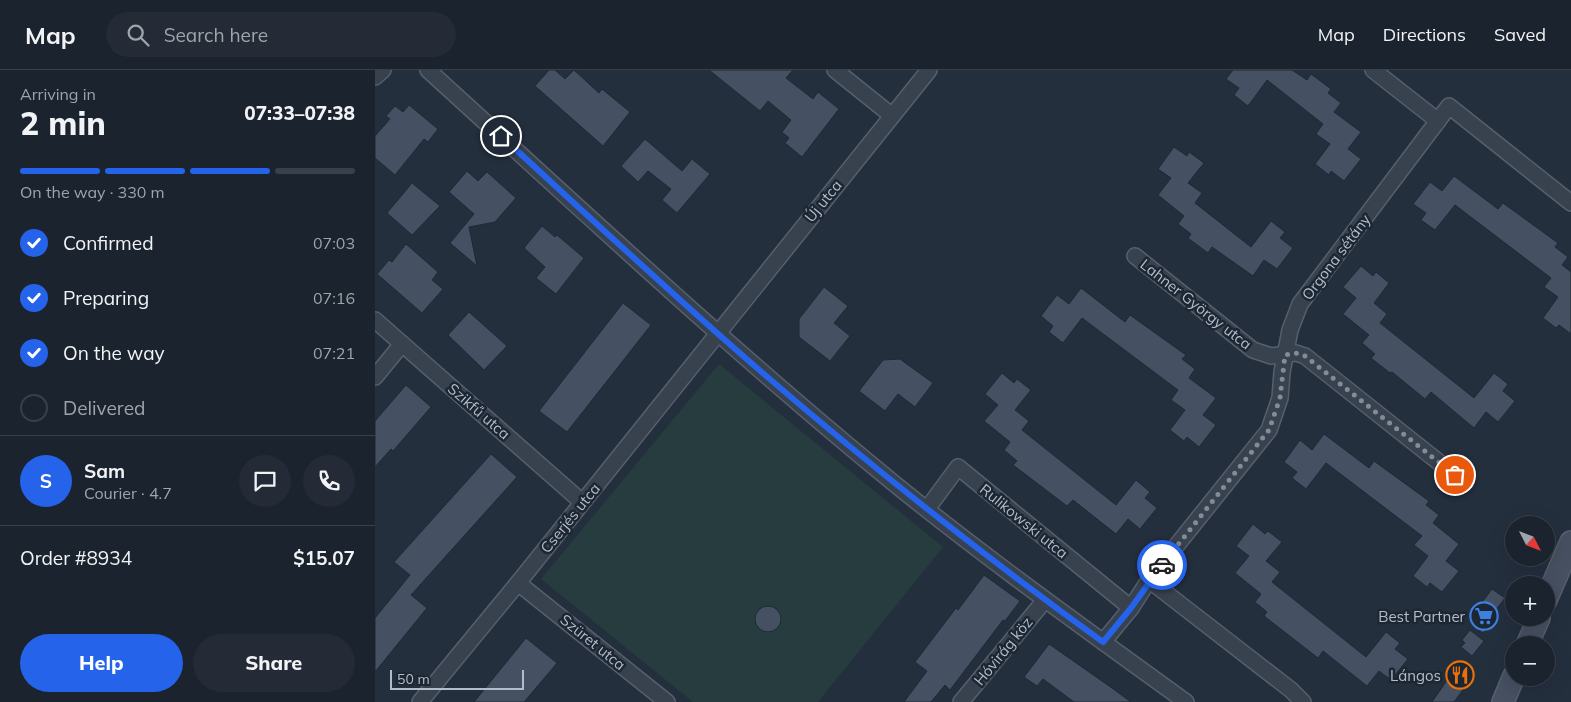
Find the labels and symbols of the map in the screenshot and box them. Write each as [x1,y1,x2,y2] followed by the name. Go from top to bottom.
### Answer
[480,115,522,157] pin
[800,176,846,226] street label: Új utca
[1297,210,1375,304] street label: Orgona sétány
[1137,255,1255,353] street label: Lahner György utca
[444,379,514,443] street label: Szikfű utca
[1434,454,1476,496] pin
[536,479,604,557] street label: Cserjés utca
[976,480,1072,562] street label: Rulikowski utca
[1505,516,1555,566] north arrow
[1137,540,1187,590] courier
[1469,601,1499,631] supermarket icon: Best Partner
[1378,607,1466,626] place label: Best Partner
[556,610,630,674] street label: Szüret utca
[970,613,1037,689] street label: Hóvirág köz
[1445,660,1475,690] restaurant icon: Lángos
[1390,666,1441,685] place label: Lángos
[390,667,524,690] scale bar

